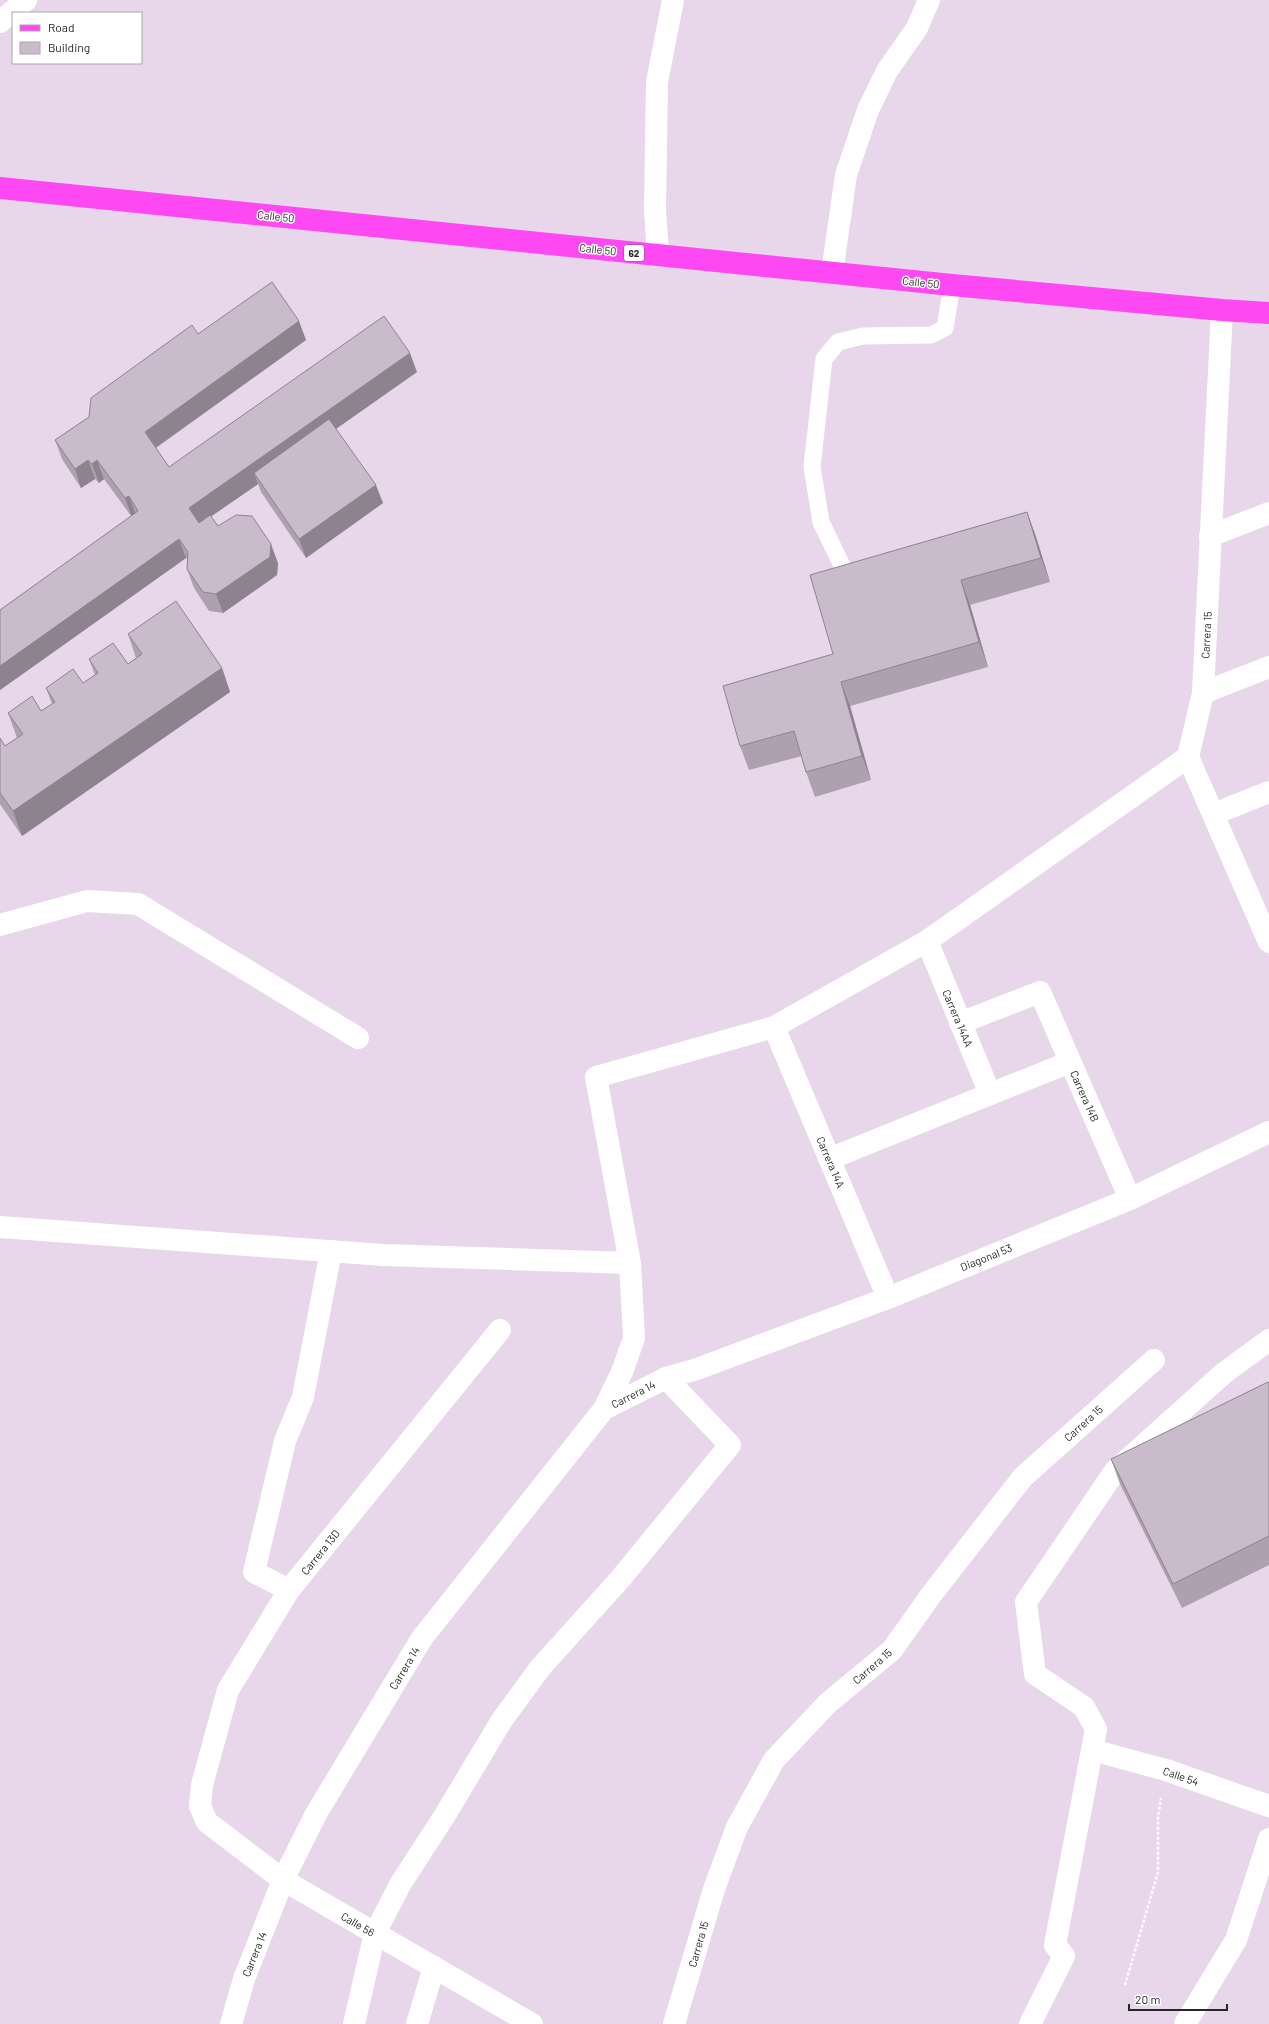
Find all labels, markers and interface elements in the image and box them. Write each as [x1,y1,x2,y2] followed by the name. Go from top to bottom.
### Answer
[12,12,142,64] legend
[48,20,75,34] text: Road
[48,40,90,54] text: Building
[257,208,295,224] street label: Calle 50
[579,241,617,257] street label: Calle 50
[624,245,644,261] road number: 62
[902,274,940,290] street label: Calle 50
[1198,611,1214,659] street label: Carrera 15
[940,987,976,1049] street label: Carrera 14AA
[1068,1068,1102,1124] street label: Carrera 14B
[814,1134,848,1190] street label: Carrera 14A
[958,1241,1014,1273] street label: Diagonal 53
[609,1377,657,1411] street label: Carrera 14
[1061,1402,1105,1444] street label: Carrera 15
[298,1527,342,1577] street label: Carrera 13D
[386,1644,422,1692] street label: Carrera 14
[850,1645,894,1686] street label: Carrera 15
[1161,1764,1201,1788] street label: Calle 54
[339,1909,377,1939] street label: Calle 56
[685,1919,711,1969] street label: Carrera 15
[239,1929,269,1979] street label: Carrera 14
[1129,1986,1227,2012] scale bar
[1135,1992,1161,2006] text: 20 m

